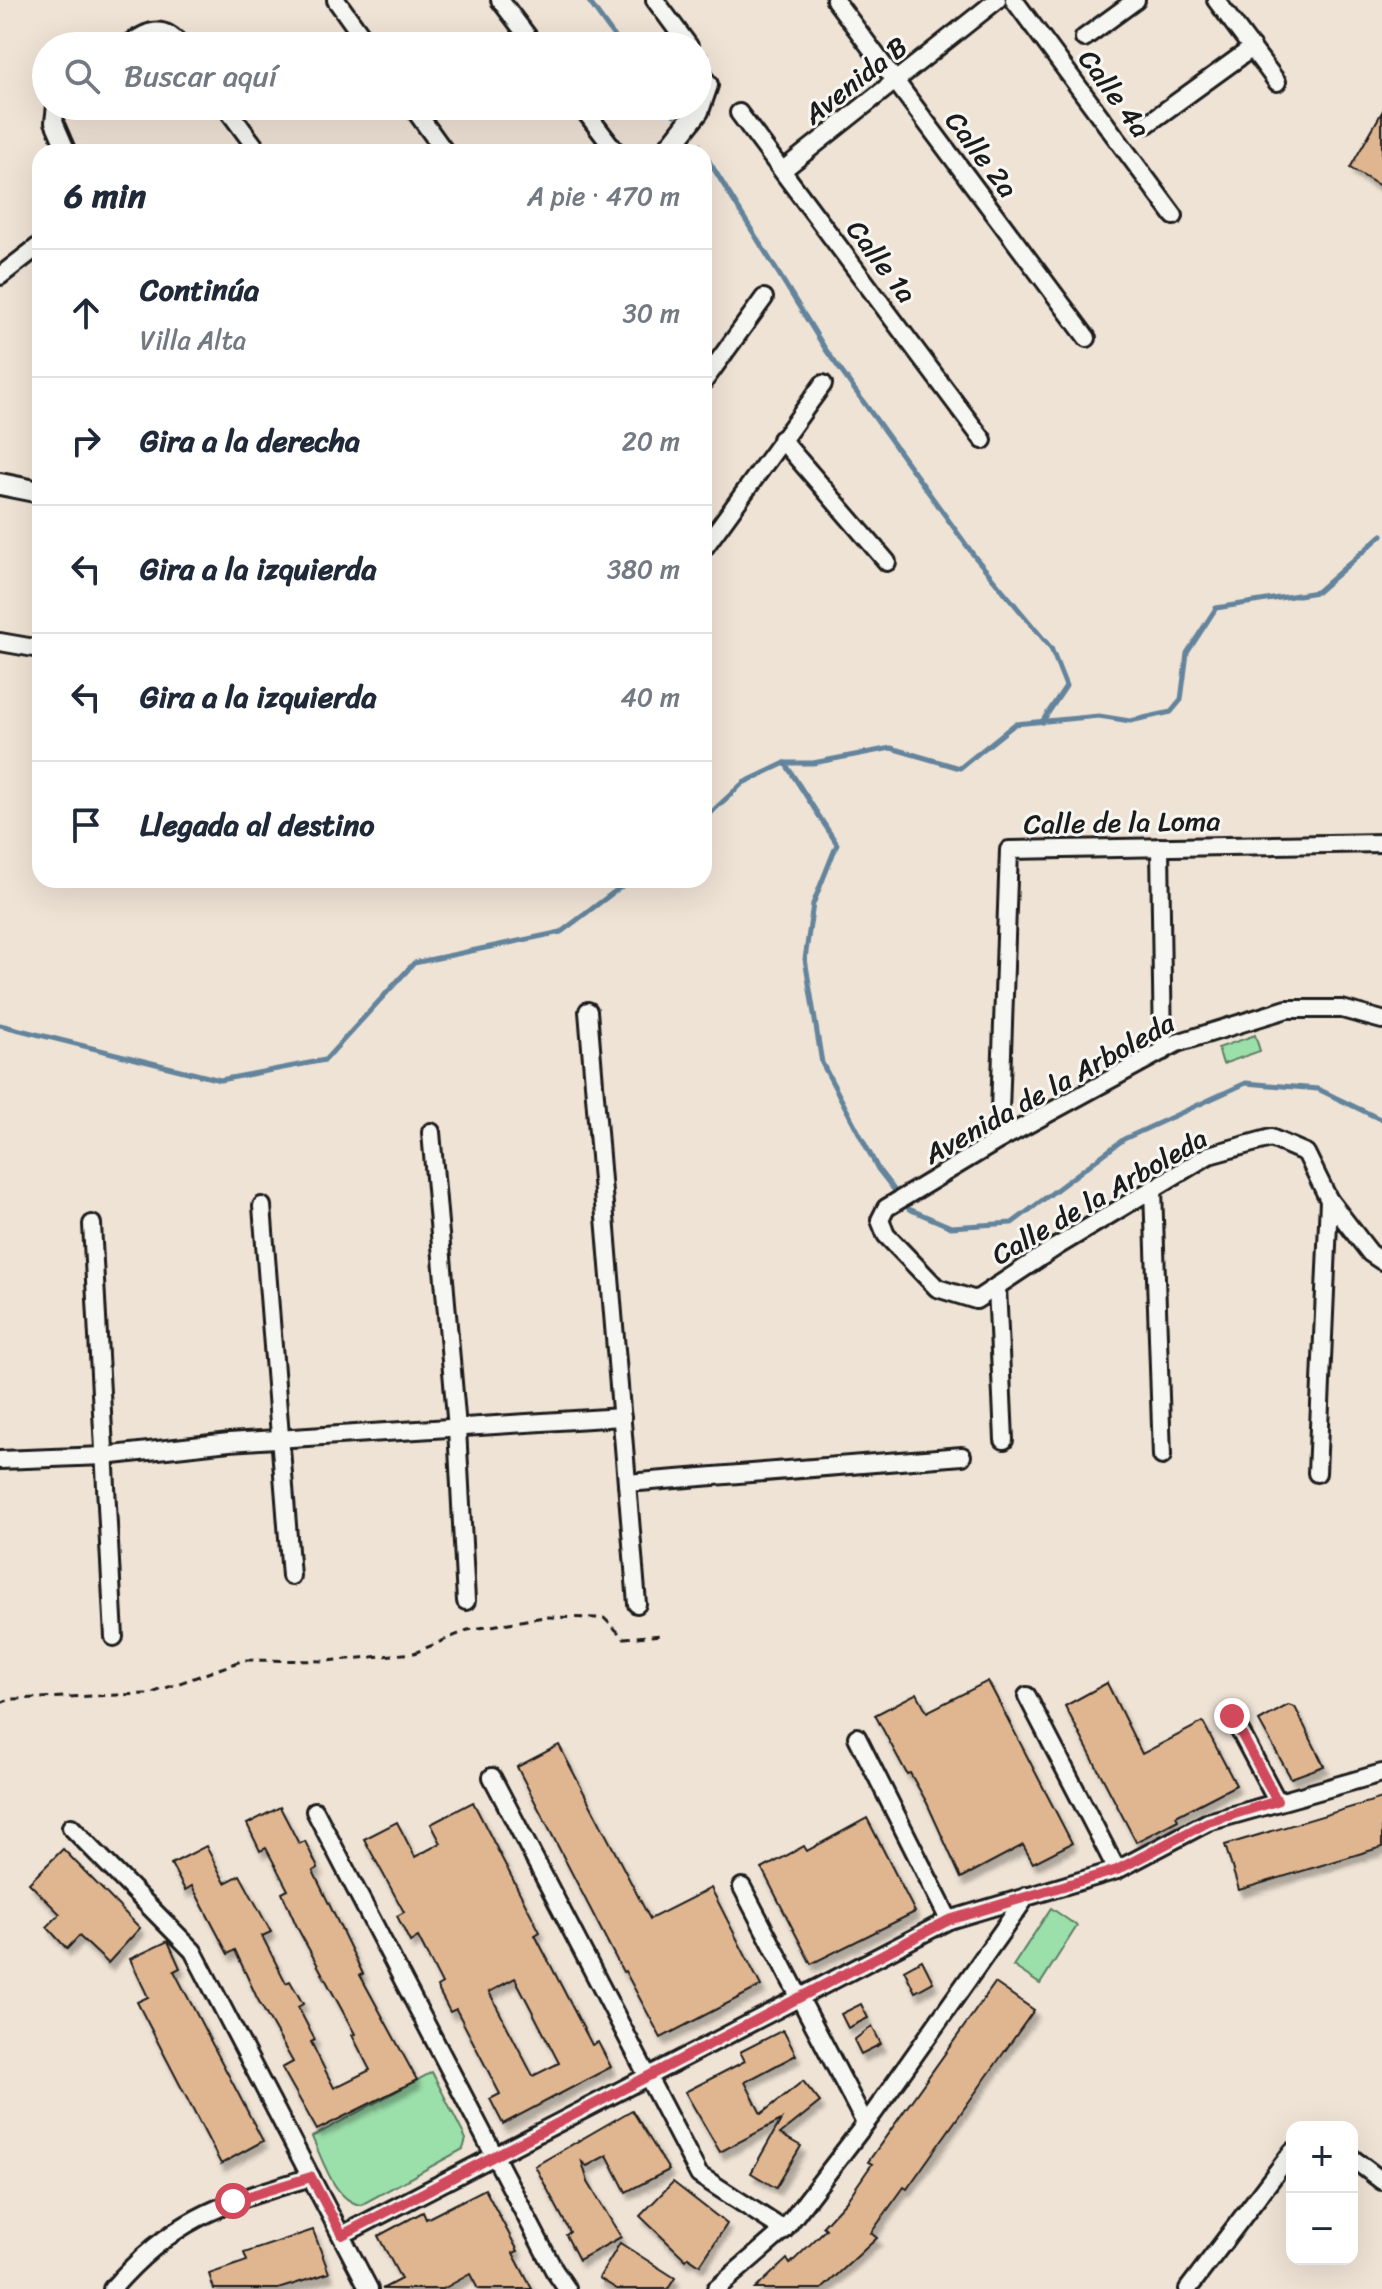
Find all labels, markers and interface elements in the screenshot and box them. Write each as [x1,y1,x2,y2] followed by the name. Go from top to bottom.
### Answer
[791,23,919,138] street label: Avenida B
[32,32,712,120] search box
[1065,38,1164,148] street label: Calle 4a
[124,49,277,103] text: Buscar aquí
[60,54,104,98] icon: search
[932,100,1031,209] street label: Calle 2a
[64,166,146,226] text: 6 min
[527,173,680,219] text: A pie · 470 m
[833,209,930,314] street label: Calle 1a
[140,263,259,317] text: Continúa
[623,290,680,336] text: 30 m
[64,291,108,335] icon: ahead
[140,317,246,363] text: Villa Alta
[140,414,360,468] text: Gira a la derecha
[622,418,680,464] text: 20 m
[64,419,108,463] icon: right
[140,542,377,596] text: Gira a la izquierda
[607,546,680,592] text: 380 m
[64,547,108,591] icon: left
[140,670,377,724] text: Gira a la izquierda
[621,674,680,720] text: 40 m
[64,675,108,719] icon: left
[1023,796,1221,849] street label: Calle de la Loma
[140,798,374,852] text: Llegada al destino
[64,803,108,847] icon: arrive
[914,999,1185,1178] street label: Avenida de la Arboleda
[982,1114,1217,1278] street label: Calle de la Arboleda
[1214,1698,1250,1734] route end
[1286,2121,1358,2265] map controls
[1286,2121,1358,2193] button: +
[215,2183,251,2219] route start
[1286,2193,1358,2265] button: −

